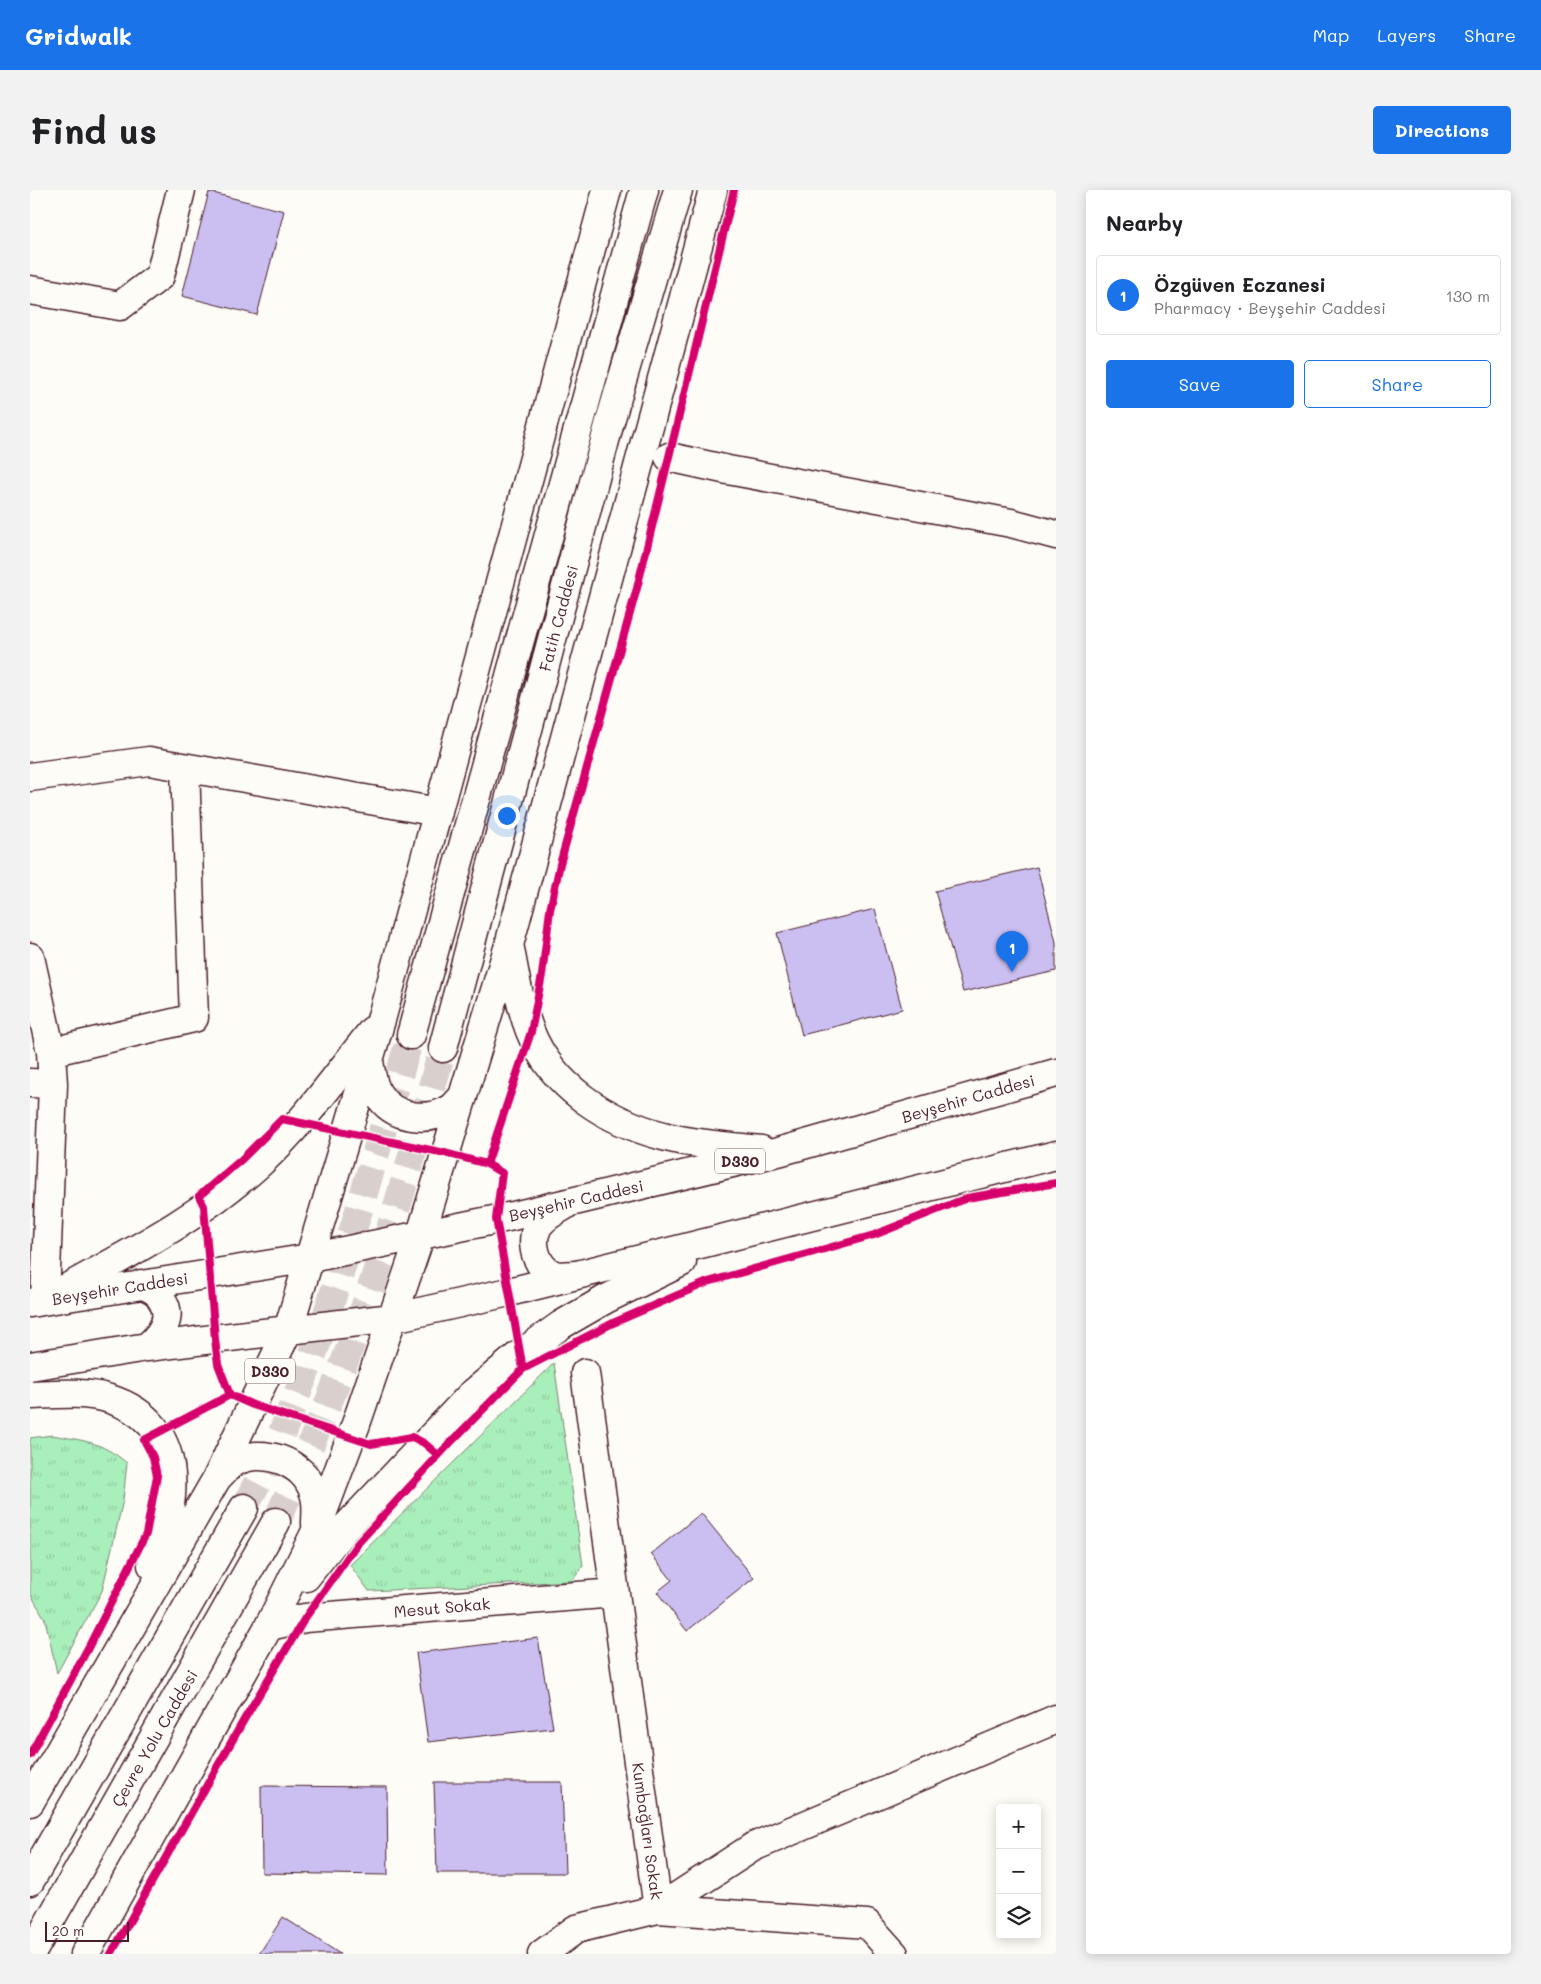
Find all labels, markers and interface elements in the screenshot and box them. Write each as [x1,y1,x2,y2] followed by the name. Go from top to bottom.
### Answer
[25,20,132,51] text: Gridwalk
[1313,23,1349,47] text: Map
[1377,23,1436,47] text: Layers
[1464,23,1516,47] text: Share
[1373,106,1511,154] button: Directions
[30,107,157,153] text: Find us
[1106,209,1183,236] text: Nearby
[1154,272,1326,297] text: Özgüven Eczanesi
[1119,285,1127,306] text: 1
[1446,285,1490,306] text: 130 m
[1154,297,1386,318] text: Pharmacy · Beyşehir Caddesi
[1106,360,1294,408] button: Save
[1304,360,1491,408] button: Share
[534,563,582,673] street label: Fatih Caddesi
[494,803,520,829] your location
[996,931,1028,972] pin: 1
[899,1069,1037,1127] street label: Beyşehir Caddesi
[715,1148,765,1174] road number: D330
[507,1174,645,1226] street label: Beyşehir Caddesi
[50,1267,190,1309] street label: Beyşehir Caddesi
[245,1358,295,1384] road number: D330
[393,1592,491,1622] street label: Mesut Sokak
[106,1666,202,1810] street label: Çevre Yolu Caddesi
[628,1761,668,1901] street label: Kumbağları Sokak
[996,1804,1041,1939] map controls
[996,1804,1041,1849] button: +
[996,1849,1041,1894] button: −
[996,1894,1041,1939] button: layers
[45,1919,129,1942] scale bar
[52,1921,84,1940] text: 20 m

